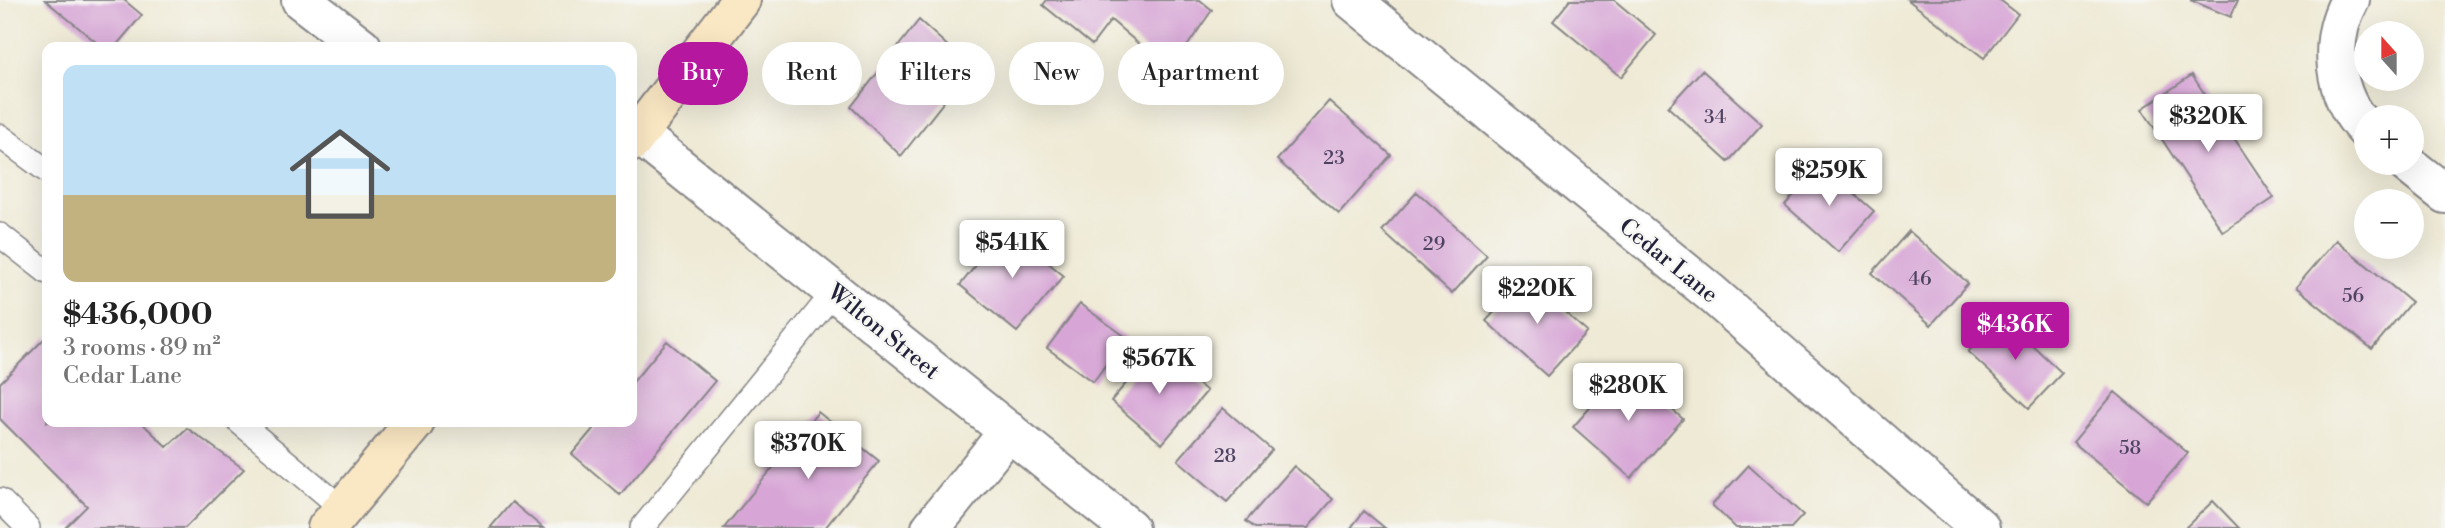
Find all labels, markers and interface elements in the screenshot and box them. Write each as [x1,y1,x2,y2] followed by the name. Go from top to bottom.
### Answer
[2354,21,2424,91] north arrow
[2354,21,2424,259] map controls
[658,42,748,105] chip: Buy
[762,42,862,105] chip: Rent
[876,42,995,105] chip: Filters
[1009,42,1104,105] chip: New
[1118,42,1284,105] chip: Apartment
[2159,94,2257,154] pin: $320K
[2169,103,2247,131] text: $320K
[1704,105,1726,129] house number: 34
[2354,105,2424,175] button: +
[277,111,403,237] icon: home
[1323,146,1345,170] house number: 23
[1780,148,1878,208] pin: $259K
[1791,157,1867,185] text: $259K
[2354,189,2424,259] button: −
[1613,212,1723,309] street label: Cedar Lane
[963,220,1061,280] pin: $541K
[975,229,1049,257] text: $541K
[1423,232,1445,256] house number: 29
[1488,266,1586,326] pin: $220K
[1909,267,1931,291] house number: 46
[1498,275,1576,303] text: $220K
[821,277,945,385] street label: Wilton Street
[2342,284,2364,308] house number: 56
[63,296,213,334] text: $436,000
[1966,302,2064,362] pin: $436K
[1977,311,2053,339] text: $436K
[63,334,220,362] text: 3 rooms · 89 m²
[1110,336,1208,396] pin: $567K
[1122,345,1196,373] text: $567K
[63,362,182,390] text: Cedar Lane
[1579,364,1677,423] pin: $280K
[1589,372,1667,400] text: $280K
[759,421,857,481] pin: $370K
[770,430,846,458] text: $370K
[2119,436,2141,460] house number: 58
[1214,444,1236,468] house number: 28

